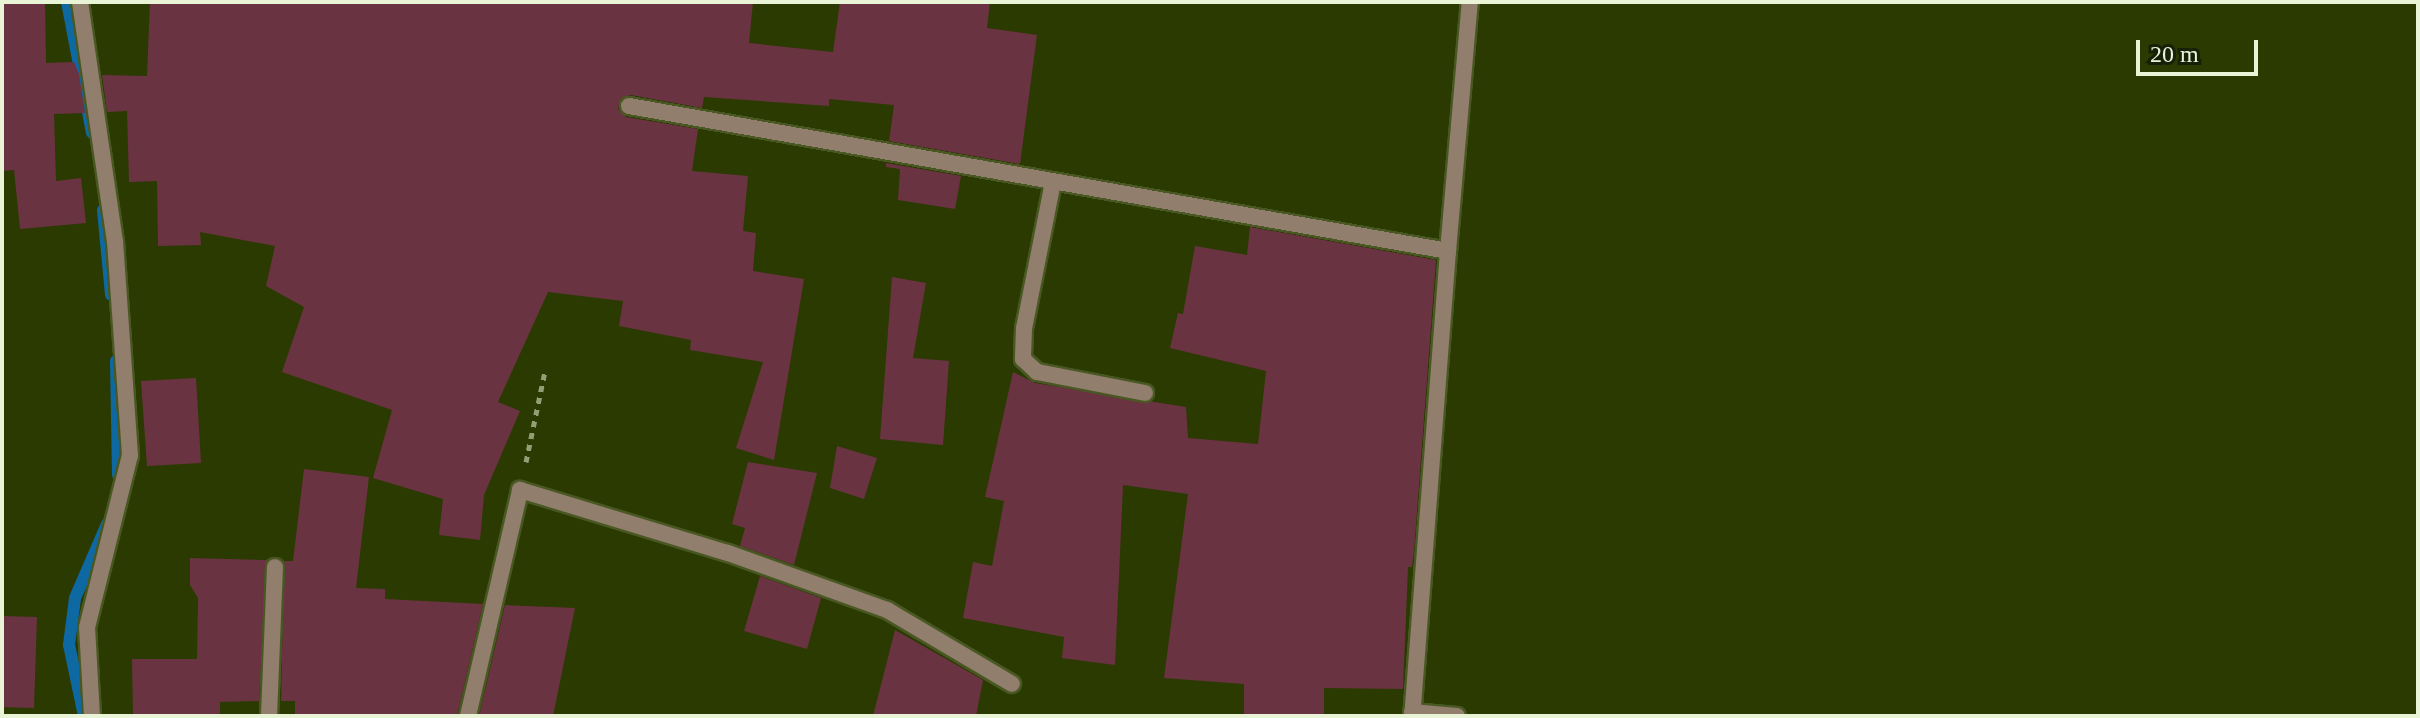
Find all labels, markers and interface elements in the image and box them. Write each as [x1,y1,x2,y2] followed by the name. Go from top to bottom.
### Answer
[2140,24,2262,74] scale bar
[2150,41,2199,67] text: 20 m

